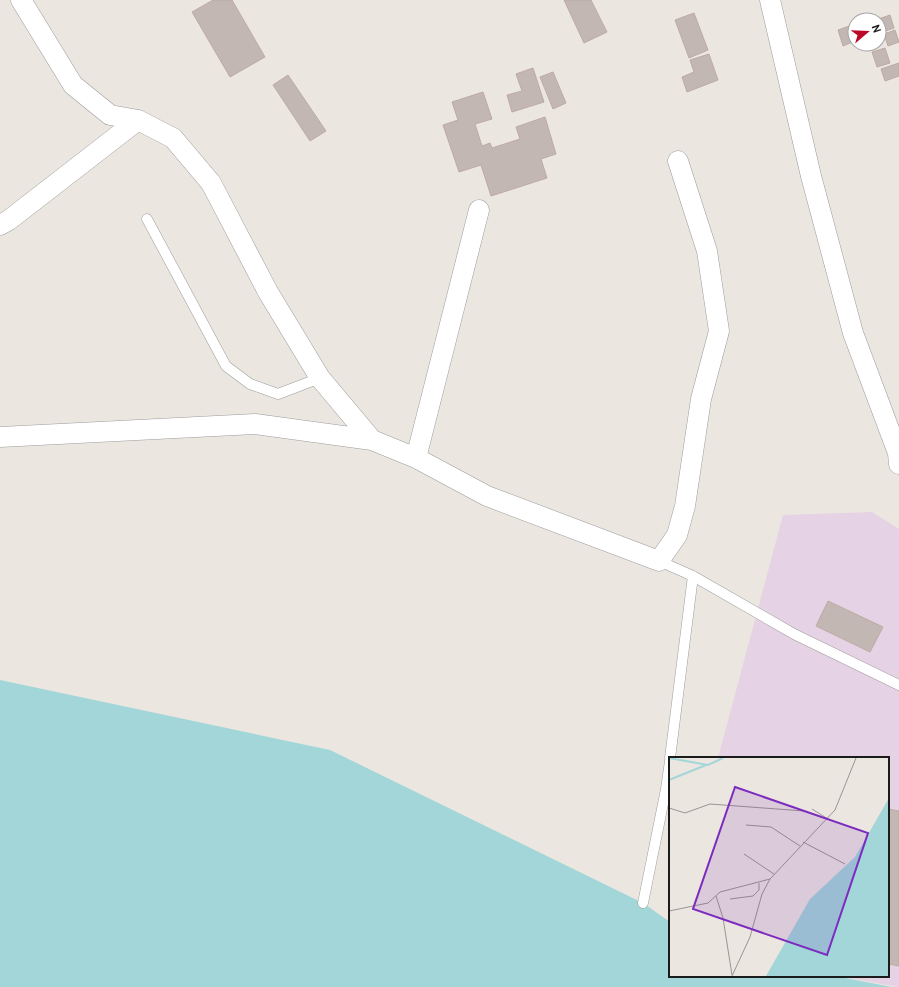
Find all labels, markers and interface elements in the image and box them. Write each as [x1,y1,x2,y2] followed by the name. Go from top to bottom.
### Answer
[847,12,887,52] north arrow
[868,23,883,35] text: N
[669,757,889,977] inset map

